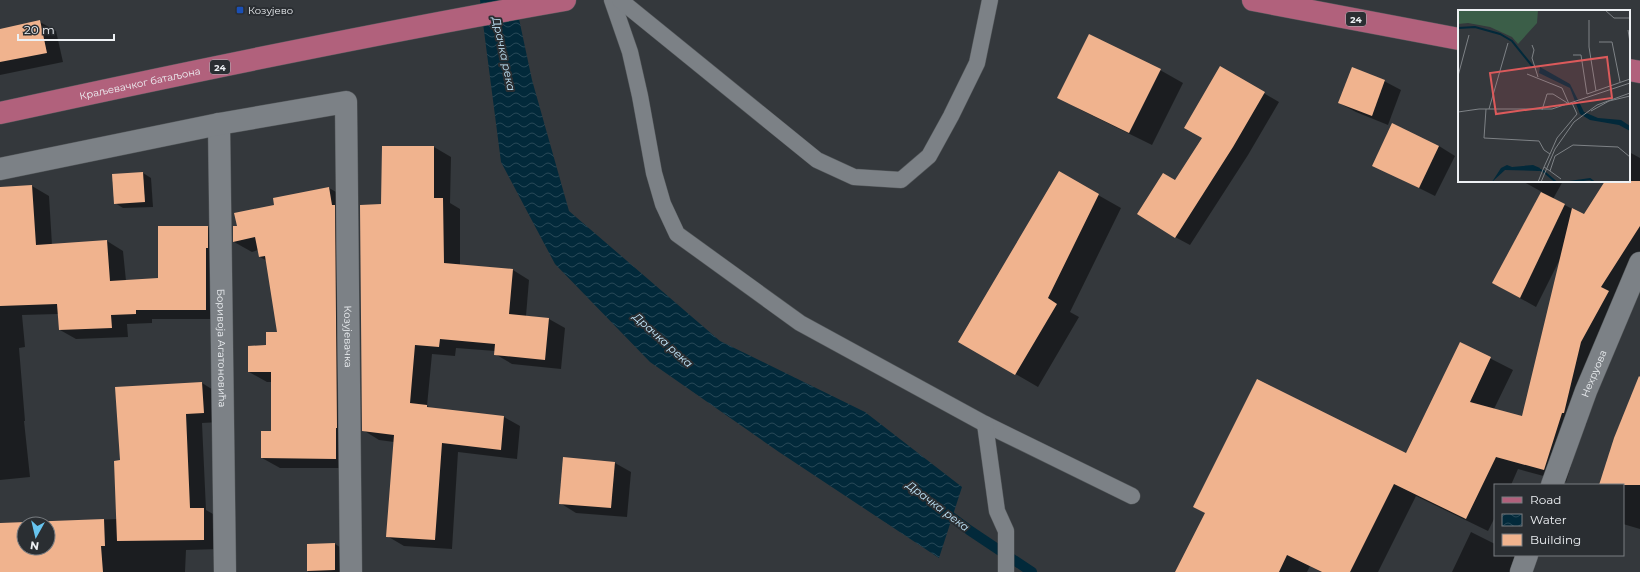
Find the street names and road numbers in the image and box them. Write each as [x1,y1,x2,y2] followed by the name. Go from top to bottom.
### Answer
[1346,12,1366,26] road number: 24
[210,60,230,74] road number: 24
[78,64,202,102] street label: Краљевачког батаљона
[215,289,229,407] street label: Боривоја Агатоновића
[342,305,355,368] street label: Козујевачка
[1578,348,1609,399] street label: Нехруова

